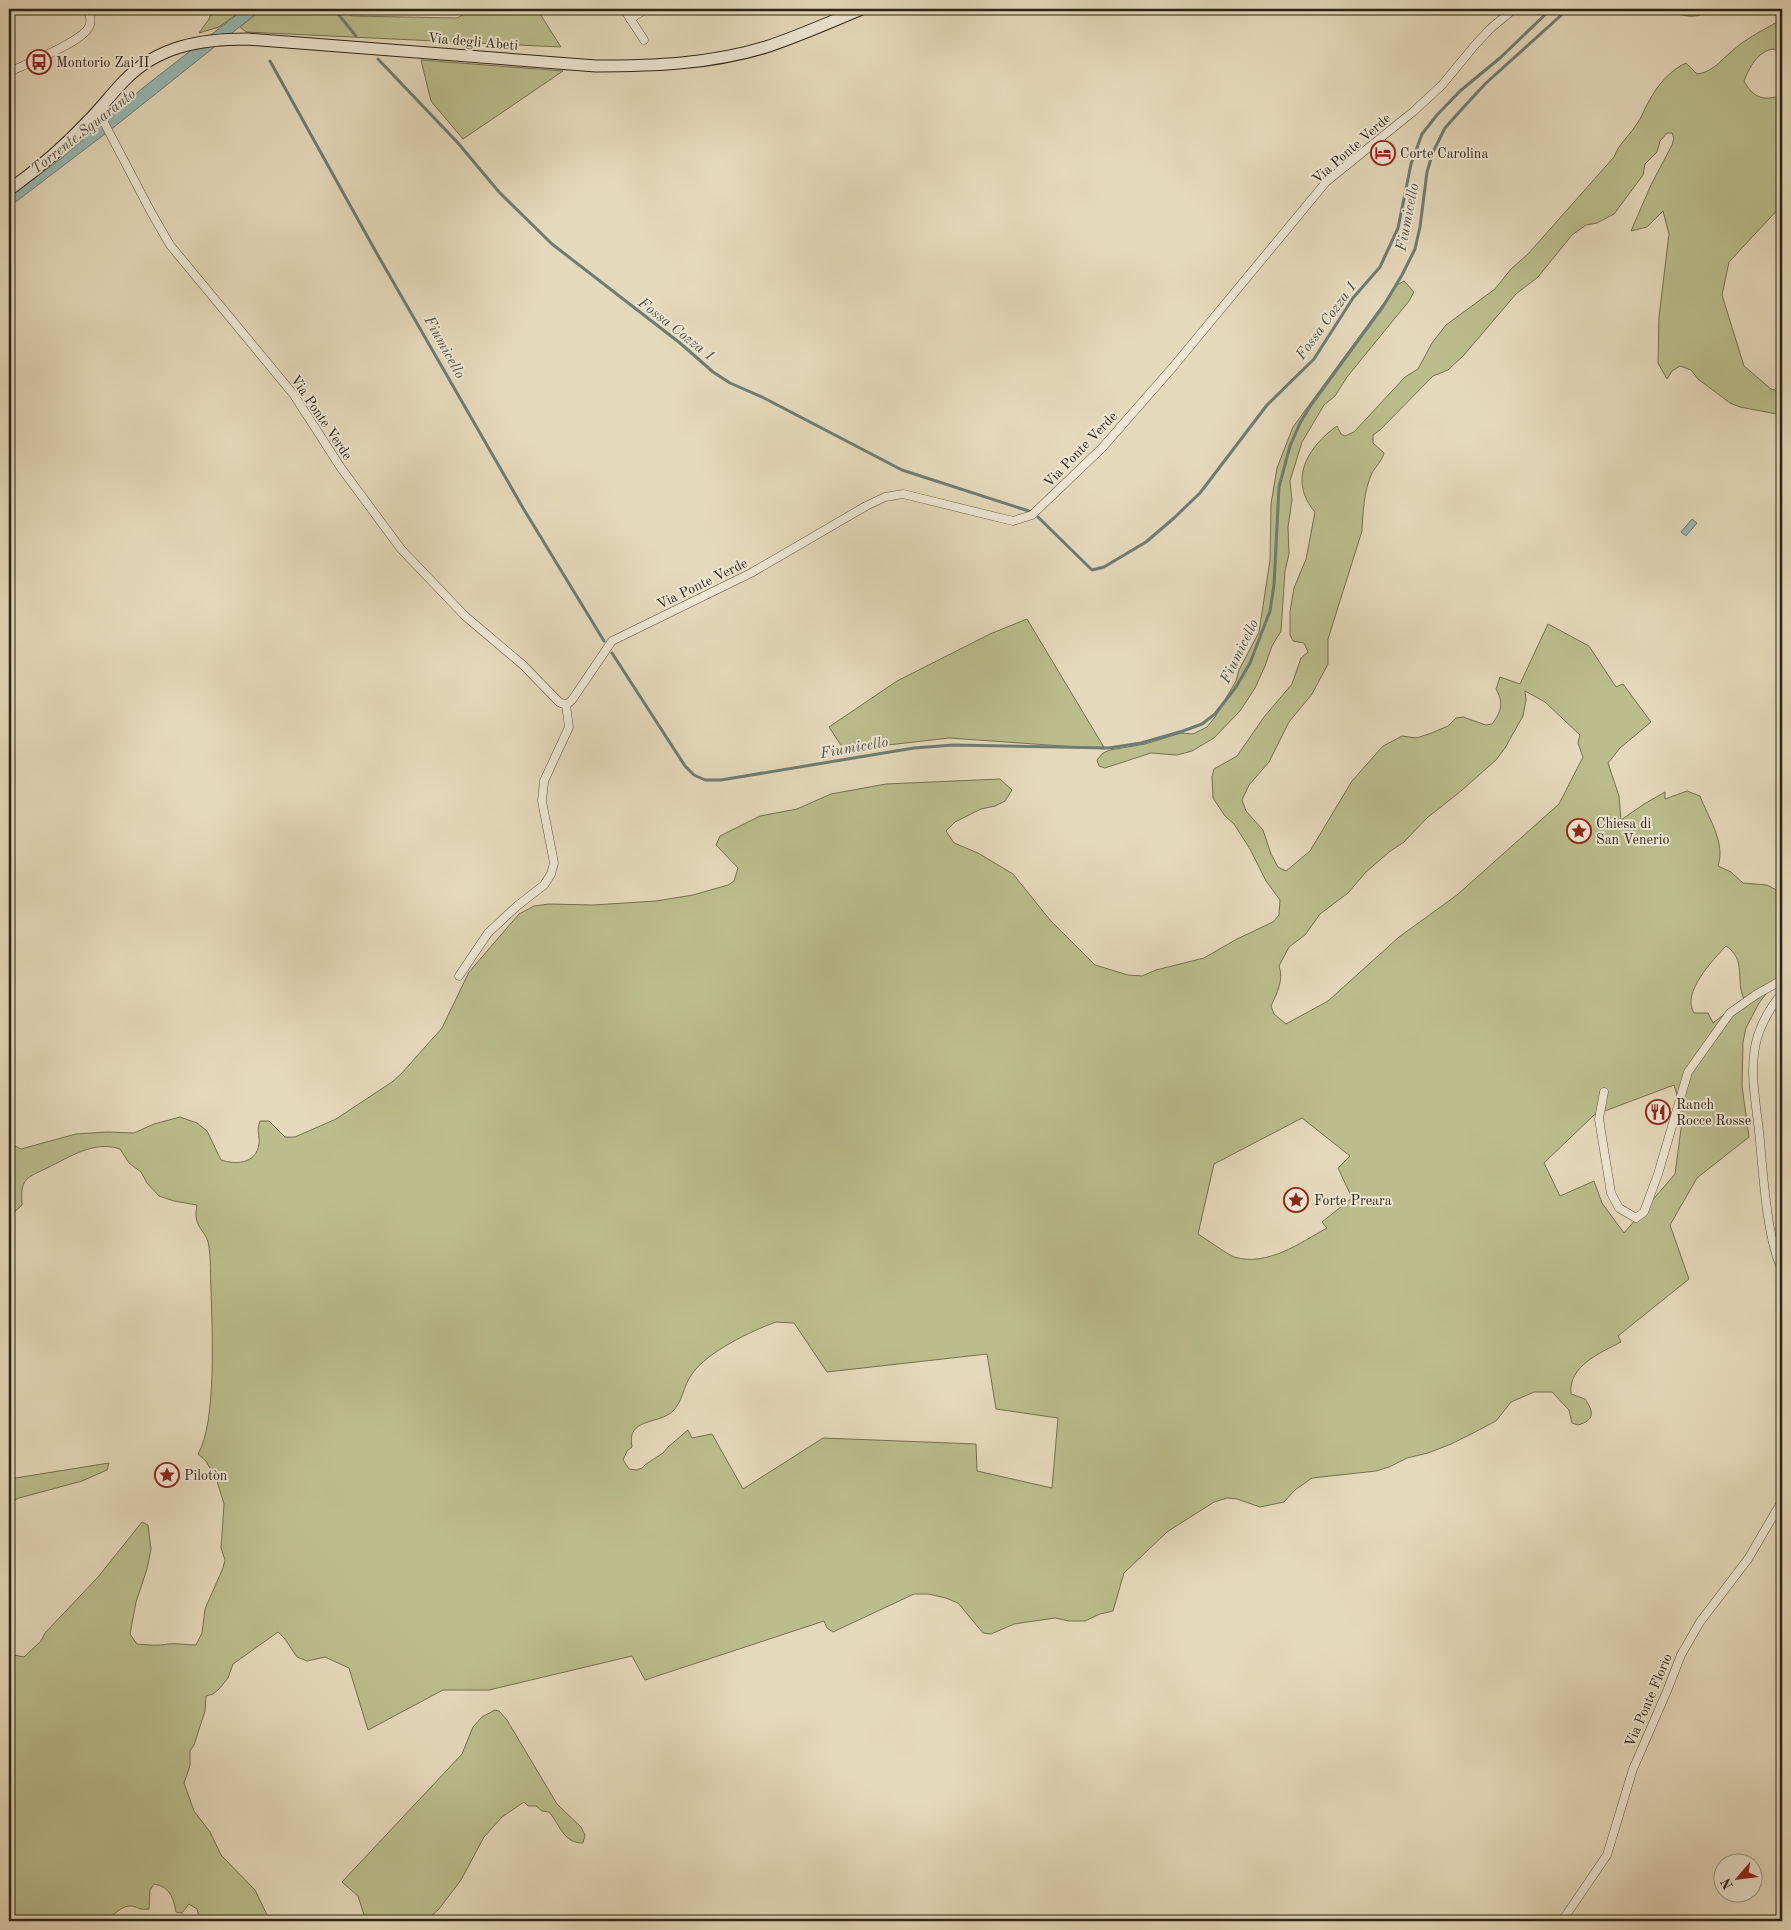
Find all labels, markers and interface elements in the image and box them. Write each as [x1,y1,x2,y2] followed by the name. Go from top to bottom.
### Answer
[427,31,519,53] street label: Via degli Abeti
[26,49,52,75] bus stop icon: Montorio Zai II
[56,56,149,70] place label: Montorio Zai II
[29,87,139,177] water label: Torrente Squaranto
[1310,111,1394,186] street label: Via Ponte Verde
[1370,140,1396,166] hotel icon: Corte Carolina
[1400,147,1488,161] place label: Corte Carolina
[1394,182,1422,254] water label: Fiumicello
[1293,279,1361,364] water label: Fossa Cozza 1
[634,295,717,365] water label: Fossa Cozza 1
[420,313,467,382] water label: Fiumicello
[288,373,355,462] street label: Via Ponte Verde
[1041,409,1120,490] street label: Via Ponte Verde
[655,556,750,612] street label: Via Ponte Verde
[1218,617,1262,687] water label: Fiumicello
[818,735,890,762] water label: Fiumicello
[1596,817,1669,847] place label: Chiesa di San Venerio
[1566,818,1592,844] place icon: Chiesa di San Venerio
[1676,1098,1751,1128] place label: Ranch Rocce Rosse
[1645,1099,1671,1125] restaurant icon: Ranch Rocce Rosse
[1283,1187,1309,1213] place icon: Forte Preara
[1314,1194,1392,1208] place label: Forte Preara
[154,1462,180,1488] place icon: Pilotòn
[184,1469,228,1483] place label: Pilotòn
[1623,1652,1675,1749] street label: Via Ponte Florio
[1714,1852,1764,1902] north arrow
[1719,1875,1736,1892] text: N

